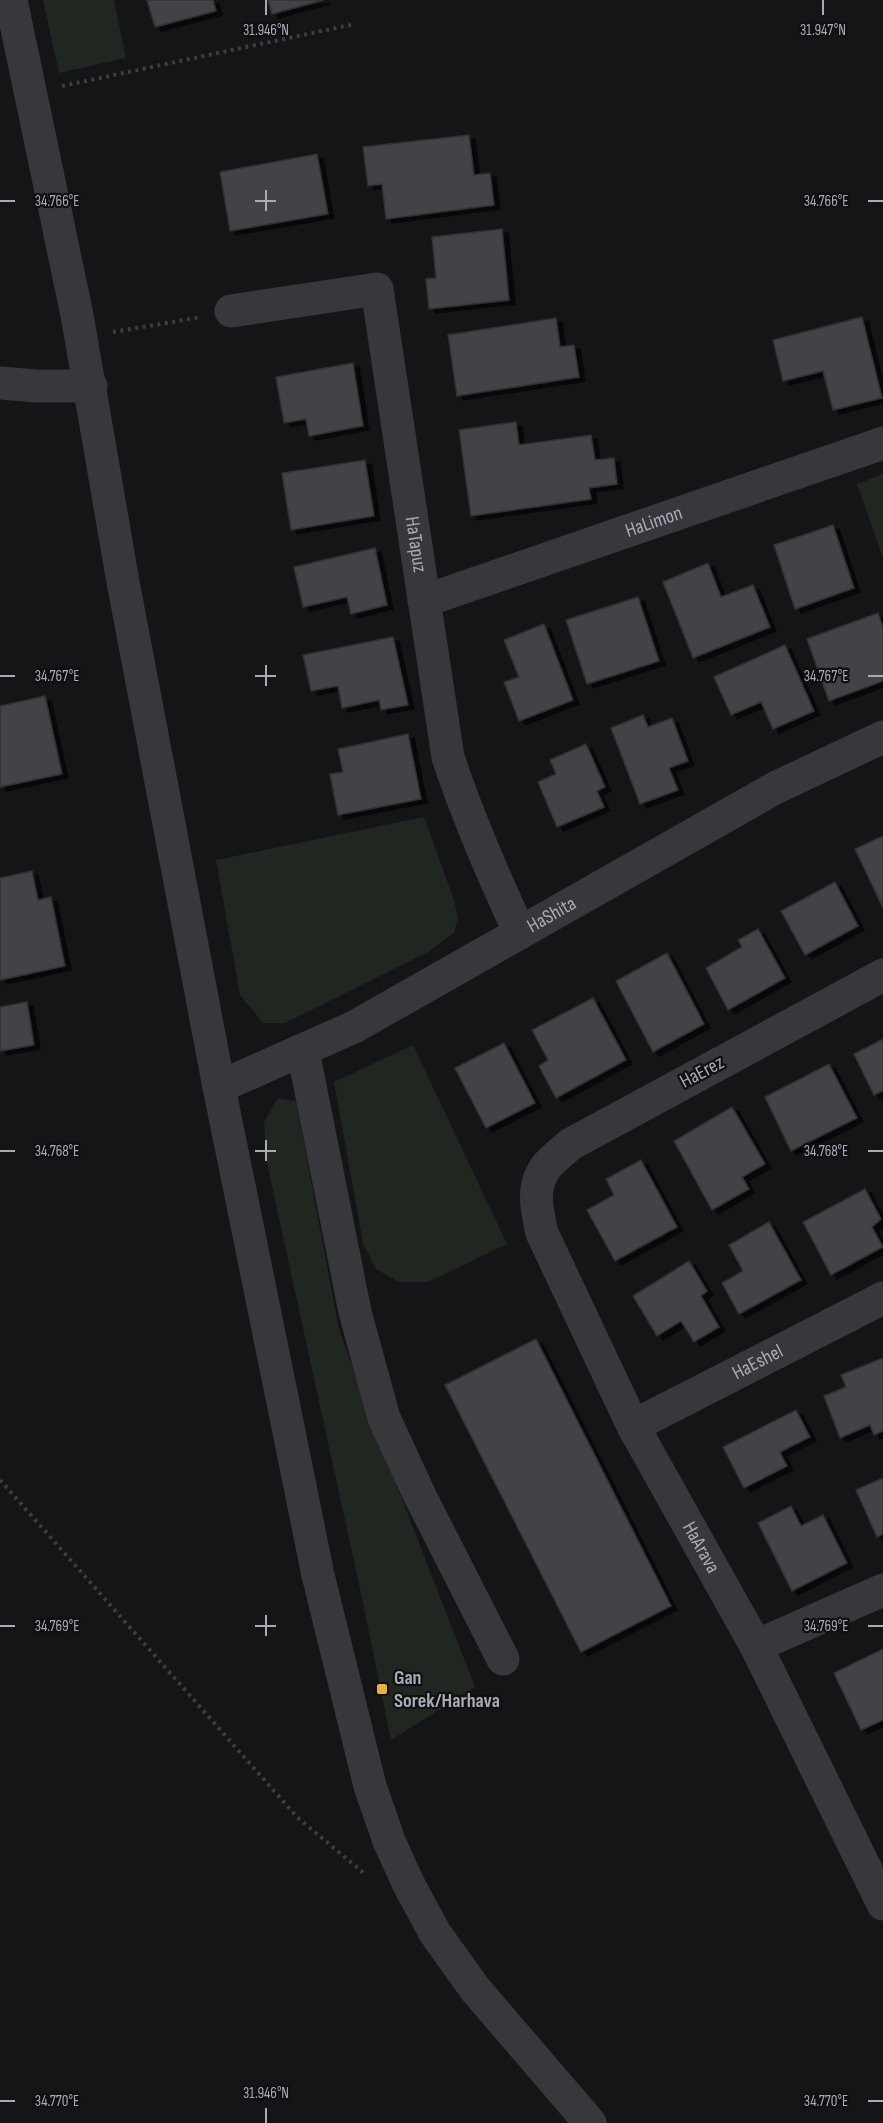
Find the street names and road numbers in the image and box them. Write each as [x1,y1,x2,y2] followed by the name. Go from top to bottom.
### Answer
[622,501,685,543] street label: HaLimon
[400,515,432,574] street label: HaTapuz
[523,891,580,938] street label: HaShita
[676,1050,728,1094] street label: HaErez
[728,1339,787,1385] street label: HaEshel
[677,1518,725,1577] street label: HaArava

